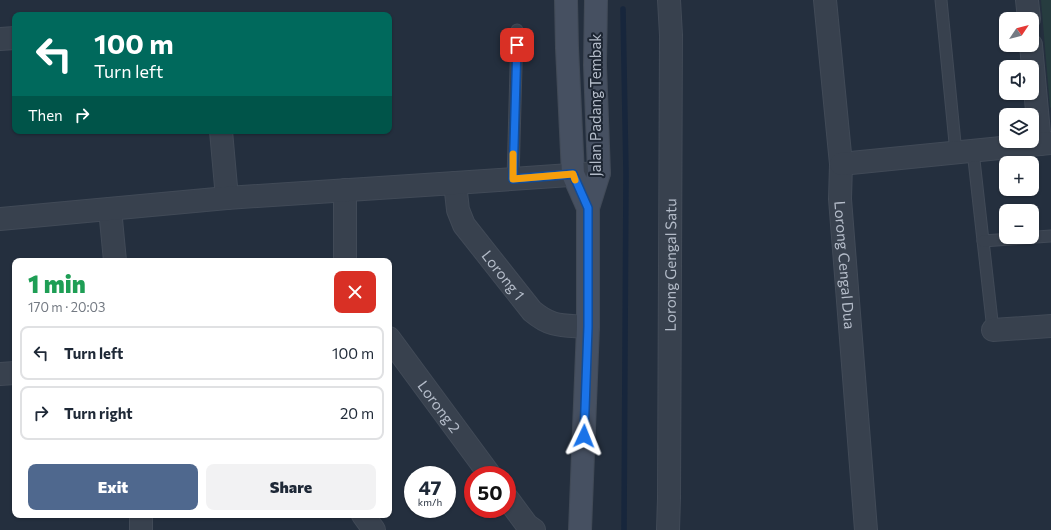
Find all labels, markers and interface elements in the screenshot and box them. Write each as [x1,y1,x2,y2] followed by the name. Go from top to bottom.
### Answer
[999,12,1039,52] north arrow
[999,12,1039,244] map controls
[94,26,174,60] text: 100 m
[28,28,80,80] icon: left
[500,28,534,62] pin
[506,34,528,56] icon: arrive
[586,34,604,177] street label: Jalan Padang Tembak
[94,60,163,82] text: Turn left
[999,60,1039,100] button: sound
[71,104,93,126] icon: right
[28,106,63,124] text: Then
[999,108,1039,148] button: layers
[999,156,1039,196] button: +
[661,198,679,332] street label: Lorong Gengal Satu
[831,200,859,330] street label: Lorong Cengal Dua
[999,204,1039,244] button: −
[478,246,529,303] street label: Lorong 1
[28,269,86,298] text: 1 min
[334,271,376,313] button: close
[28,299,105,315] text: 170 m · 20:03
[30,342,52,364] icon: left
[64,344,123,362] text: Turn left
[332,344,374,362] text: 100 m
[414,377,465,436] street label: Lorong 2
[30,402,52,424] icon: right
[64,404,133,422] text: Turn right
[340,404,374,422] text: 20 m
[563,415,605,457] position arrow
[28,464,198,510] button: Exit
[206,464,376,510] button: Share
[464,466,516,518] speed limit sign: 50
[419,475,441,499] text: 47
[418,496,442,508] text: km/h

